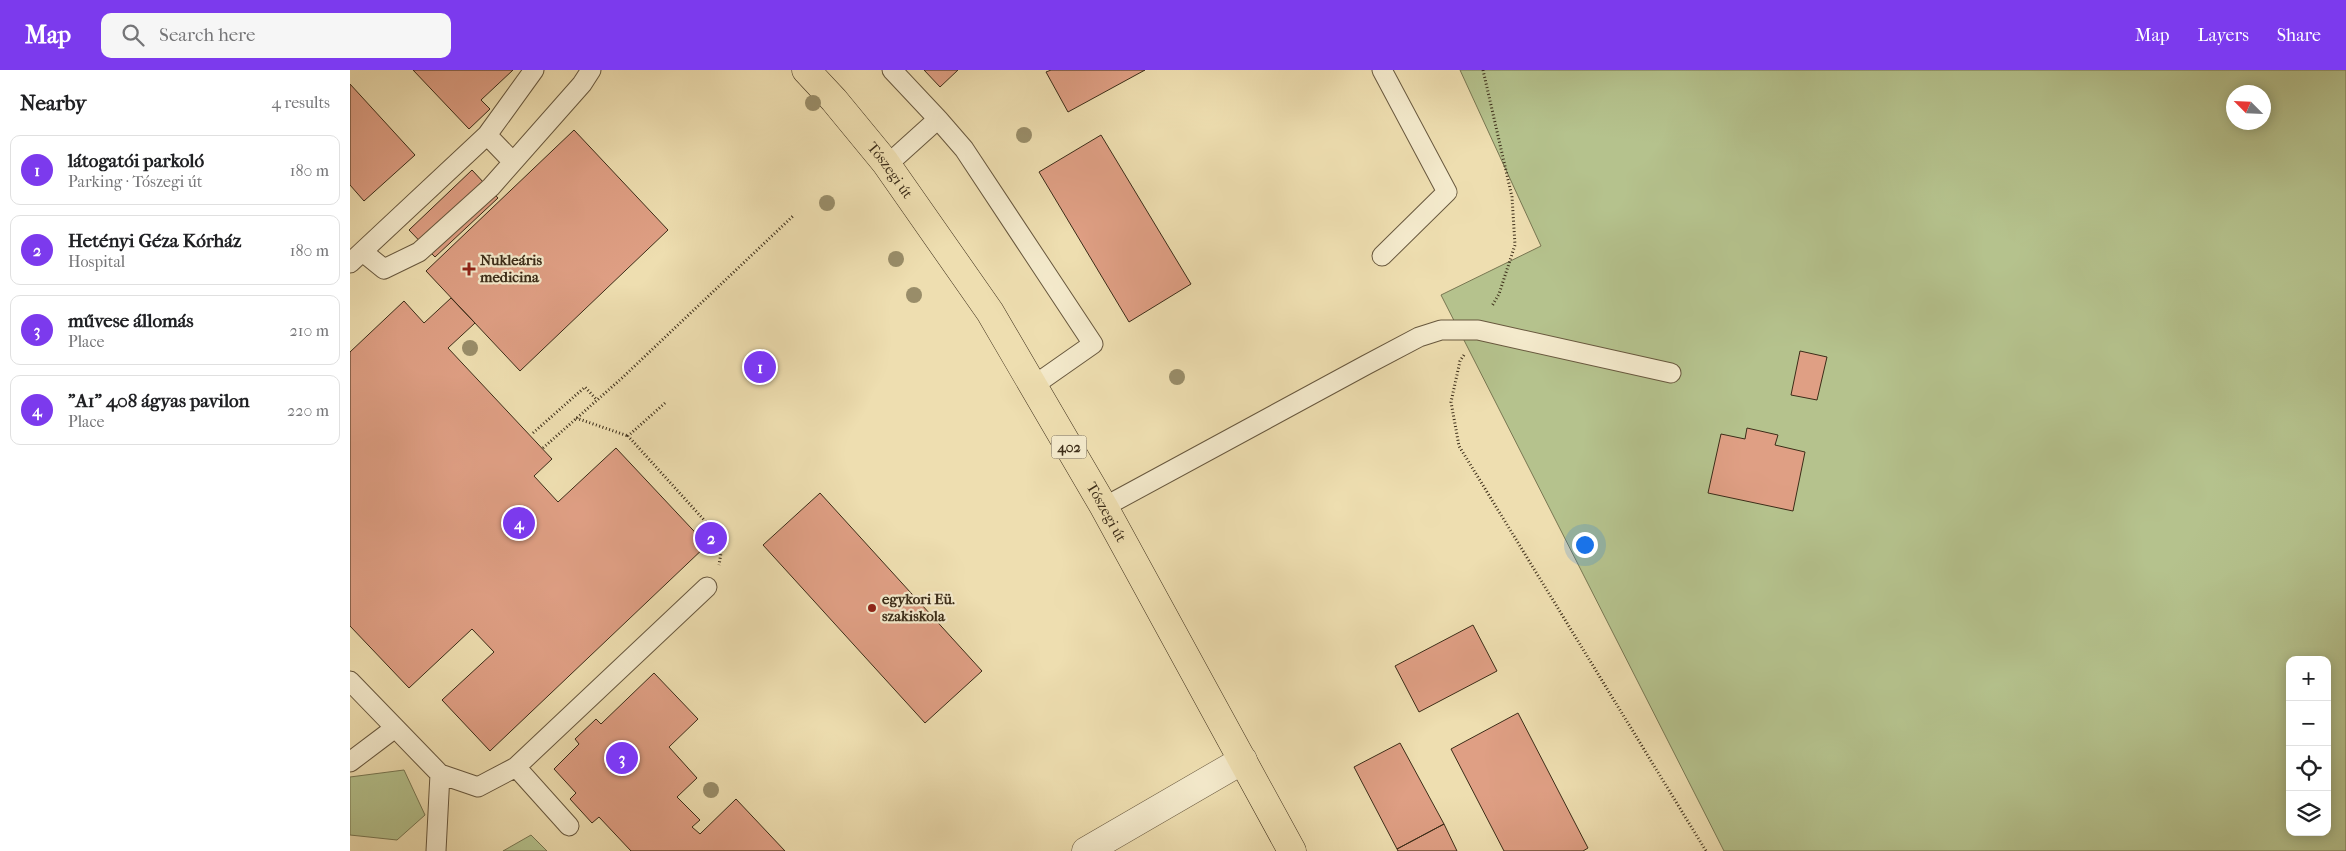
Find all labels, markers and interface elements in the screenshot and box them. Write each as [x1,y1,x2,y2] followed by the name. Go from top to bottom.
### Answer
[101,13,451,58] search box
[25,21,71,49] text: Map
[119,21,147,49] icon: search
[159,24,255,46] text: Search here
[2135,25,2169,46] text: Map
[2197,25,2249,46] text: Layers
[2277,25,2321,46] text: Share
[2226,85,2271,130] north arrow
[20,91,86,115] text: Nearby
[272,93,330,112] text: 4 results
[863,138,917,203] street label: Tószegi út
[68,150,204,172] text: látogatói parkoló
[34,161,40,180] text: 1
[290,161,329,180] text: 180 m
[68,172,202,191] text: Parking · Tószegi út
[68,230,241,252] text: Hetényi Géza Kórház
[33,241,41,260] text: 2
[290,241,329,260] text: 180 m
[479,251,543,286] place label: Nukleáris medicina
[68,252,125,271] text: Hospital
[462,262,476,276] marker: Nukleáris medicina
[68,310,194,332] text: művese állomás
[34,321,40,340] text: 3
[290,321,329,340] text: 210 m
[68,332,104,351] text: Place
[744,348,776,386] pin: 1
[68,390,250,412] text: "A1" 408 ágyas pavilon
[32,401,42,420] text: 4
[287,401,329,420] text: 220 m
[68,412,104,431] text: Place
[1052,436,1086,458] road number: 402
[1083,479,1131,546] street label: Tószegi út
[503,504,535,542] pin: 4
[695,519,727,557] pin: 2
[1572,532,1598,558] your location
[882,590,955,625] place label: egykori Eü. szakiskola
[866,602,878,614] marker: egykori Eü. szakiskola
[2286,656,2331,836] map controls
[2286,656,2331,701] button: +
[2286,701,2331,746] button: −
[606,739,638,777] pin: 3
[2286,746,2331,791] button: locate
[2286,791,2331,836] button: layers

